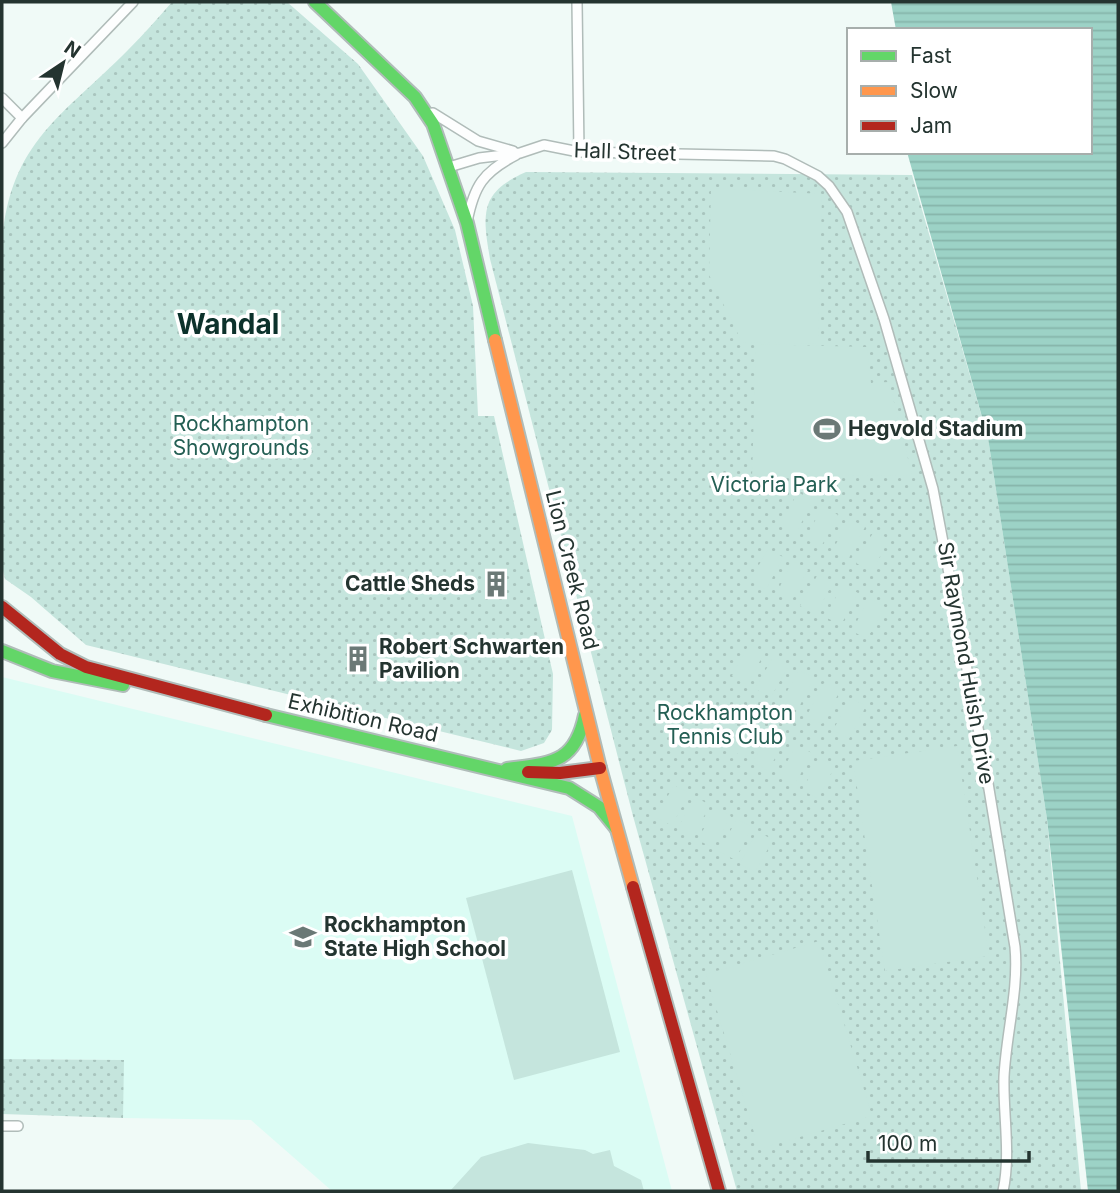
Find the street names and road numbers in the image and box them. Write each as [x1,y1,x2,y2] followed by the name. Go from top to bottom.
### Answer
[573,137,677,166] street label: Hall Street
[541,488,604,652] street label: Lion Creek Road
[933,540,1000,786] street label: Sir Raymond Huish Drive
[286,688,440,747] street label: Exhibition Road

